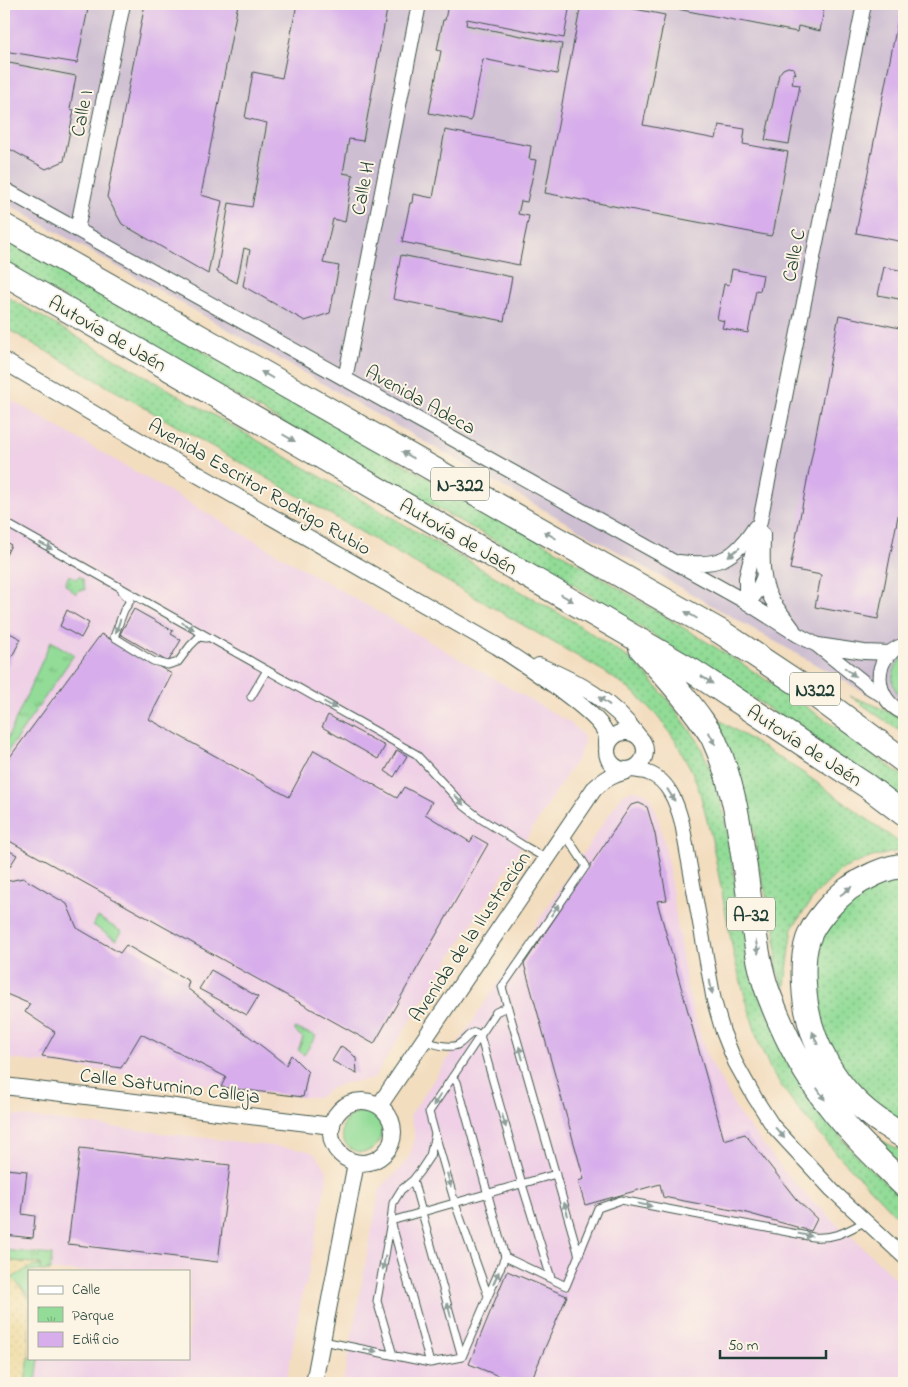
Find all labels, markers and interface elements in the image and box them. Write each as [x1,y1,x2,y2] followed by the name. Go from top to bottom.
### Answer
[65,88,102,139] street label: Calle I
[345,159,384,218] street label: Calle H
[776,226,815,284] street label: Calle C
[42,289,171,381] street label: Autovía de Jaén
[359,359,480,444] street label: Avenida Adeca
[260,370,273,379] one-way arrow
[141,412,376,565] street label: Avenida Escritor Rodrigo Rubio
[282,434,297,442] one-way arrow
[402,450,415,459] one-way arrow
[431,468,489,500] road number: N-322
[393,492,522,584] street label: Autovía de Jaén
[542,531,557,539] one-way arrow
[39,542,54,550] one-way arrow
[727,547,741,557] one-way arrow
[560,593,573,602] one-way arrow
[684,611,697,620] one-way arrow
[114,618,121,633] one-way arrow
[181,621,195,630] one-way arrow
[843,666,856,677] one-way arrow
[790,672,840,706] road number: N322
[700,675,713,685] one-way arrow
[597,696,611,706] one-way arrow
[740,699,867,795] street label: Autovía de Jaén
[322,701,337,709] one-way arrow
[708,730,716,745] one-way arrow
[667,788,676,801] one-way arrow
[453,794,465,806] one-way arrow
[403,846,539,1029] street label: Avenida de la Ilustración
[839,886,853,896] one-way arrow
[727,898,775,931] road number: A-32
[550,903,560,917] one-way arrow
[753,939,761,955] one-way arrow
[708,980,716,996] one-way arrow
[811,1030,818,1045] one-way arrow
[516,1045,524,1060] one-way arrow
[78,1062,261,1113] street label: Calle Saturnino Calleja
[816,1088,826,1101] one-way arrow
[432,1094,442,1107] one-way arrow
[501,1114,509,1129] one-way arrow
[774,1126,785,1139] one-way arrow
[445,1173,453,1188] one-way arrow
[638,1201,654,1209] one-way arrow
[562,1202,570,1217] one-way arrow
[797,1232,813,1240] one-way arrow
[380,1255,388,1271] one-way arrow
[28,1270,190,1360] legend
[493,1271,501,1285] one-way arrow
[72,1279,100,1301] text: Calle
[445,1303,453,1318] one-way arrow
[72,1305,114,1327] text: Parque
[720,1327,827,1359] scale bar
[72,1329,119,1351] text: Edificio
[728,1335,759,1357] text: 50 m
[362,1347,378,1355] one-way arrow

